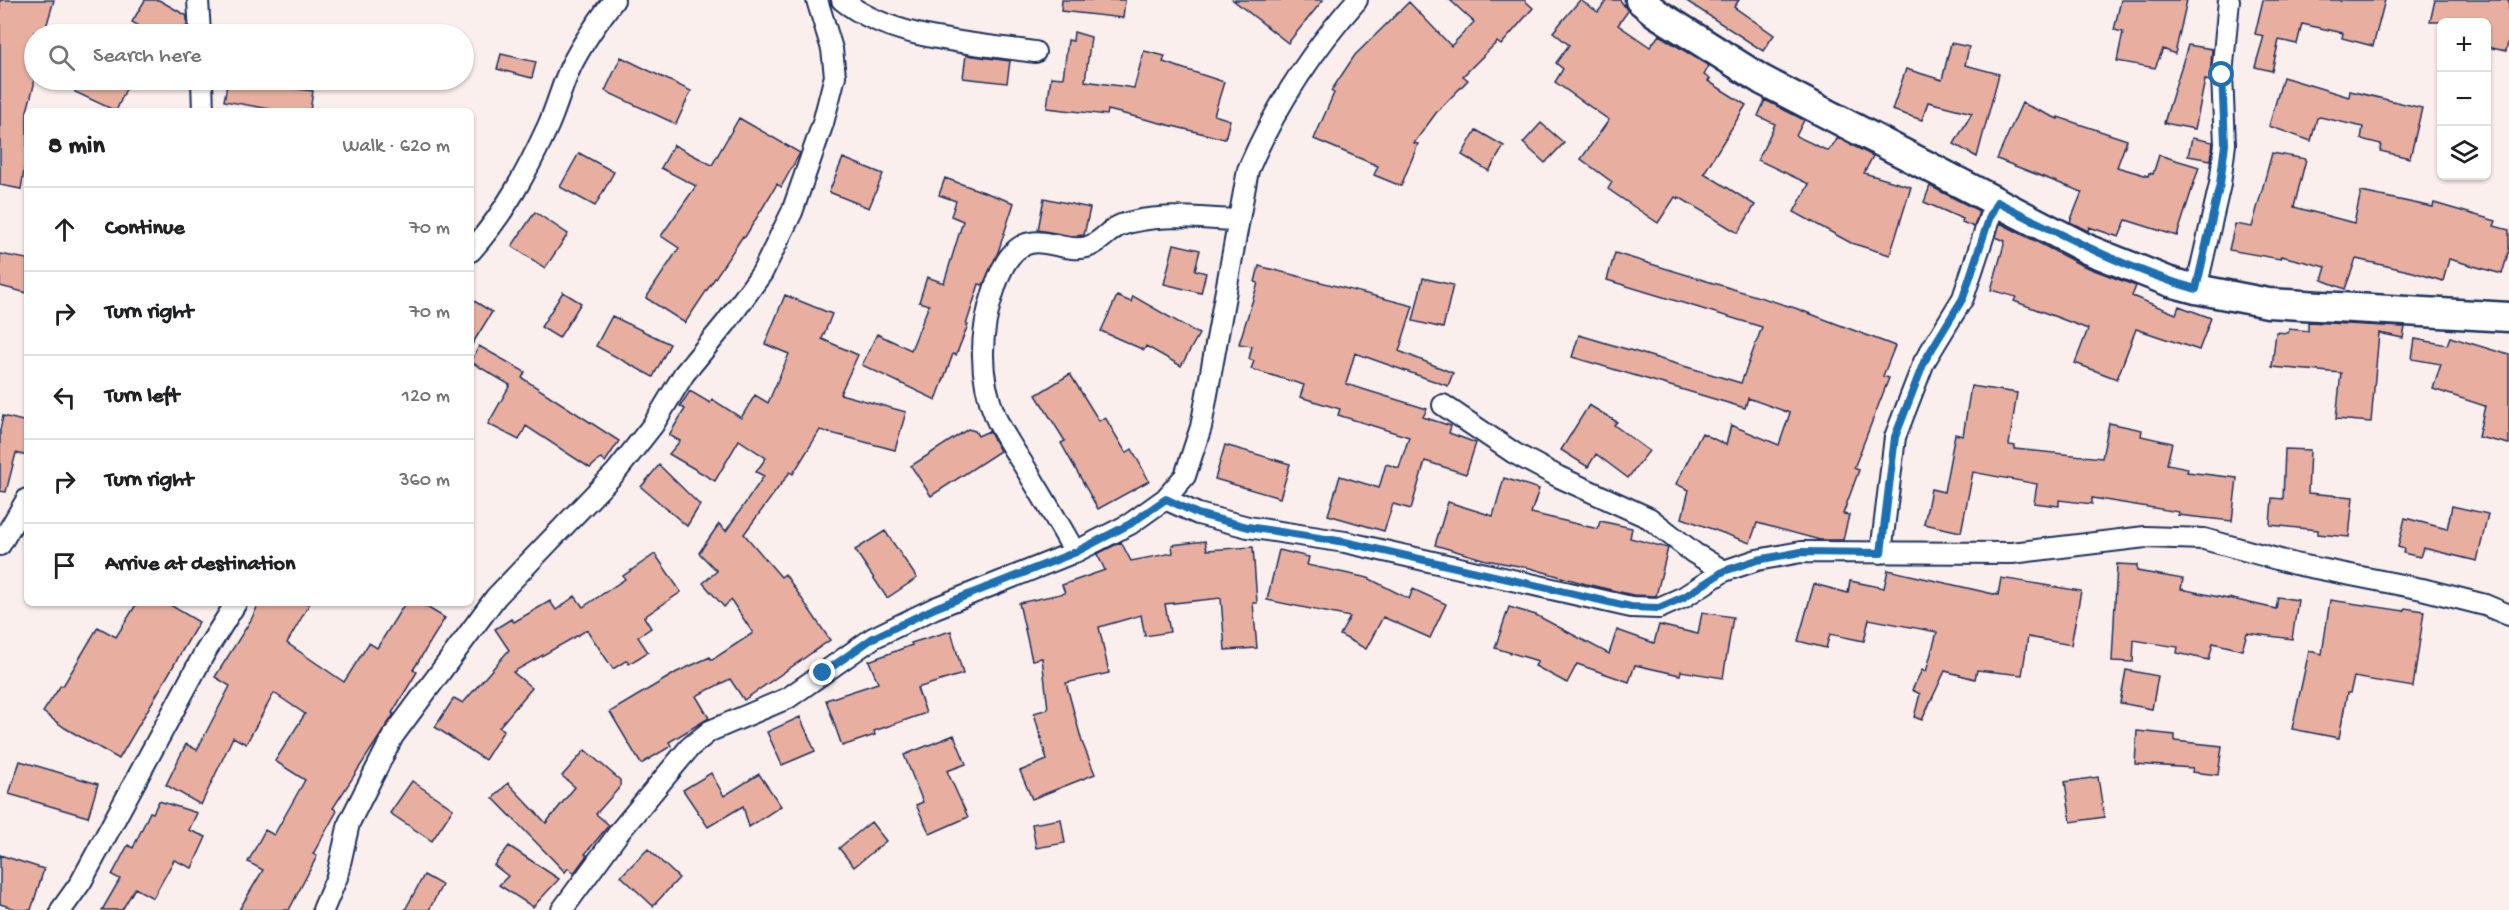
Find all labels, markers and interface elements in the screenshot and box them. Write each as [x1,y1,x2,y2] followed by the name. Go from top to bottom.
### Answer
[2437,18,2491,180] map controls
[2437,18,2491,72] button: +
[24,24,474,90] search box
[45,41,78,74] icon: search
[93,44,201,70] text: Search here
[2208,61,2234,87] route start
[2437,72,2491,126] button: −
[2437,126,2491,180] button: layers
[48,132,105,163] text: 8 min
[343,136,450,159] text: Walk · 620 m
[48,213,81,246] icon: ahead
[105,216,185,242] text: Continue
[409,218,450,241] text: 70 m
[48,297,81,330] icon: right
[105,300,193,326] text: Turn right
[409,302,450,325] text: 70 m
[48,381,81,414] icon: left
[105,384,179,410] text: Turn left
[402,386,450,409] text: 120 m
[48,465,81,498] icon: right
[105,468,193,494] text: Turn right
[399,470,450,493] text: 360 m
[48,549,81,582] icon: arrive
[105,552,295,578] text: Arrive at destination
[809,659,835,685] route end

